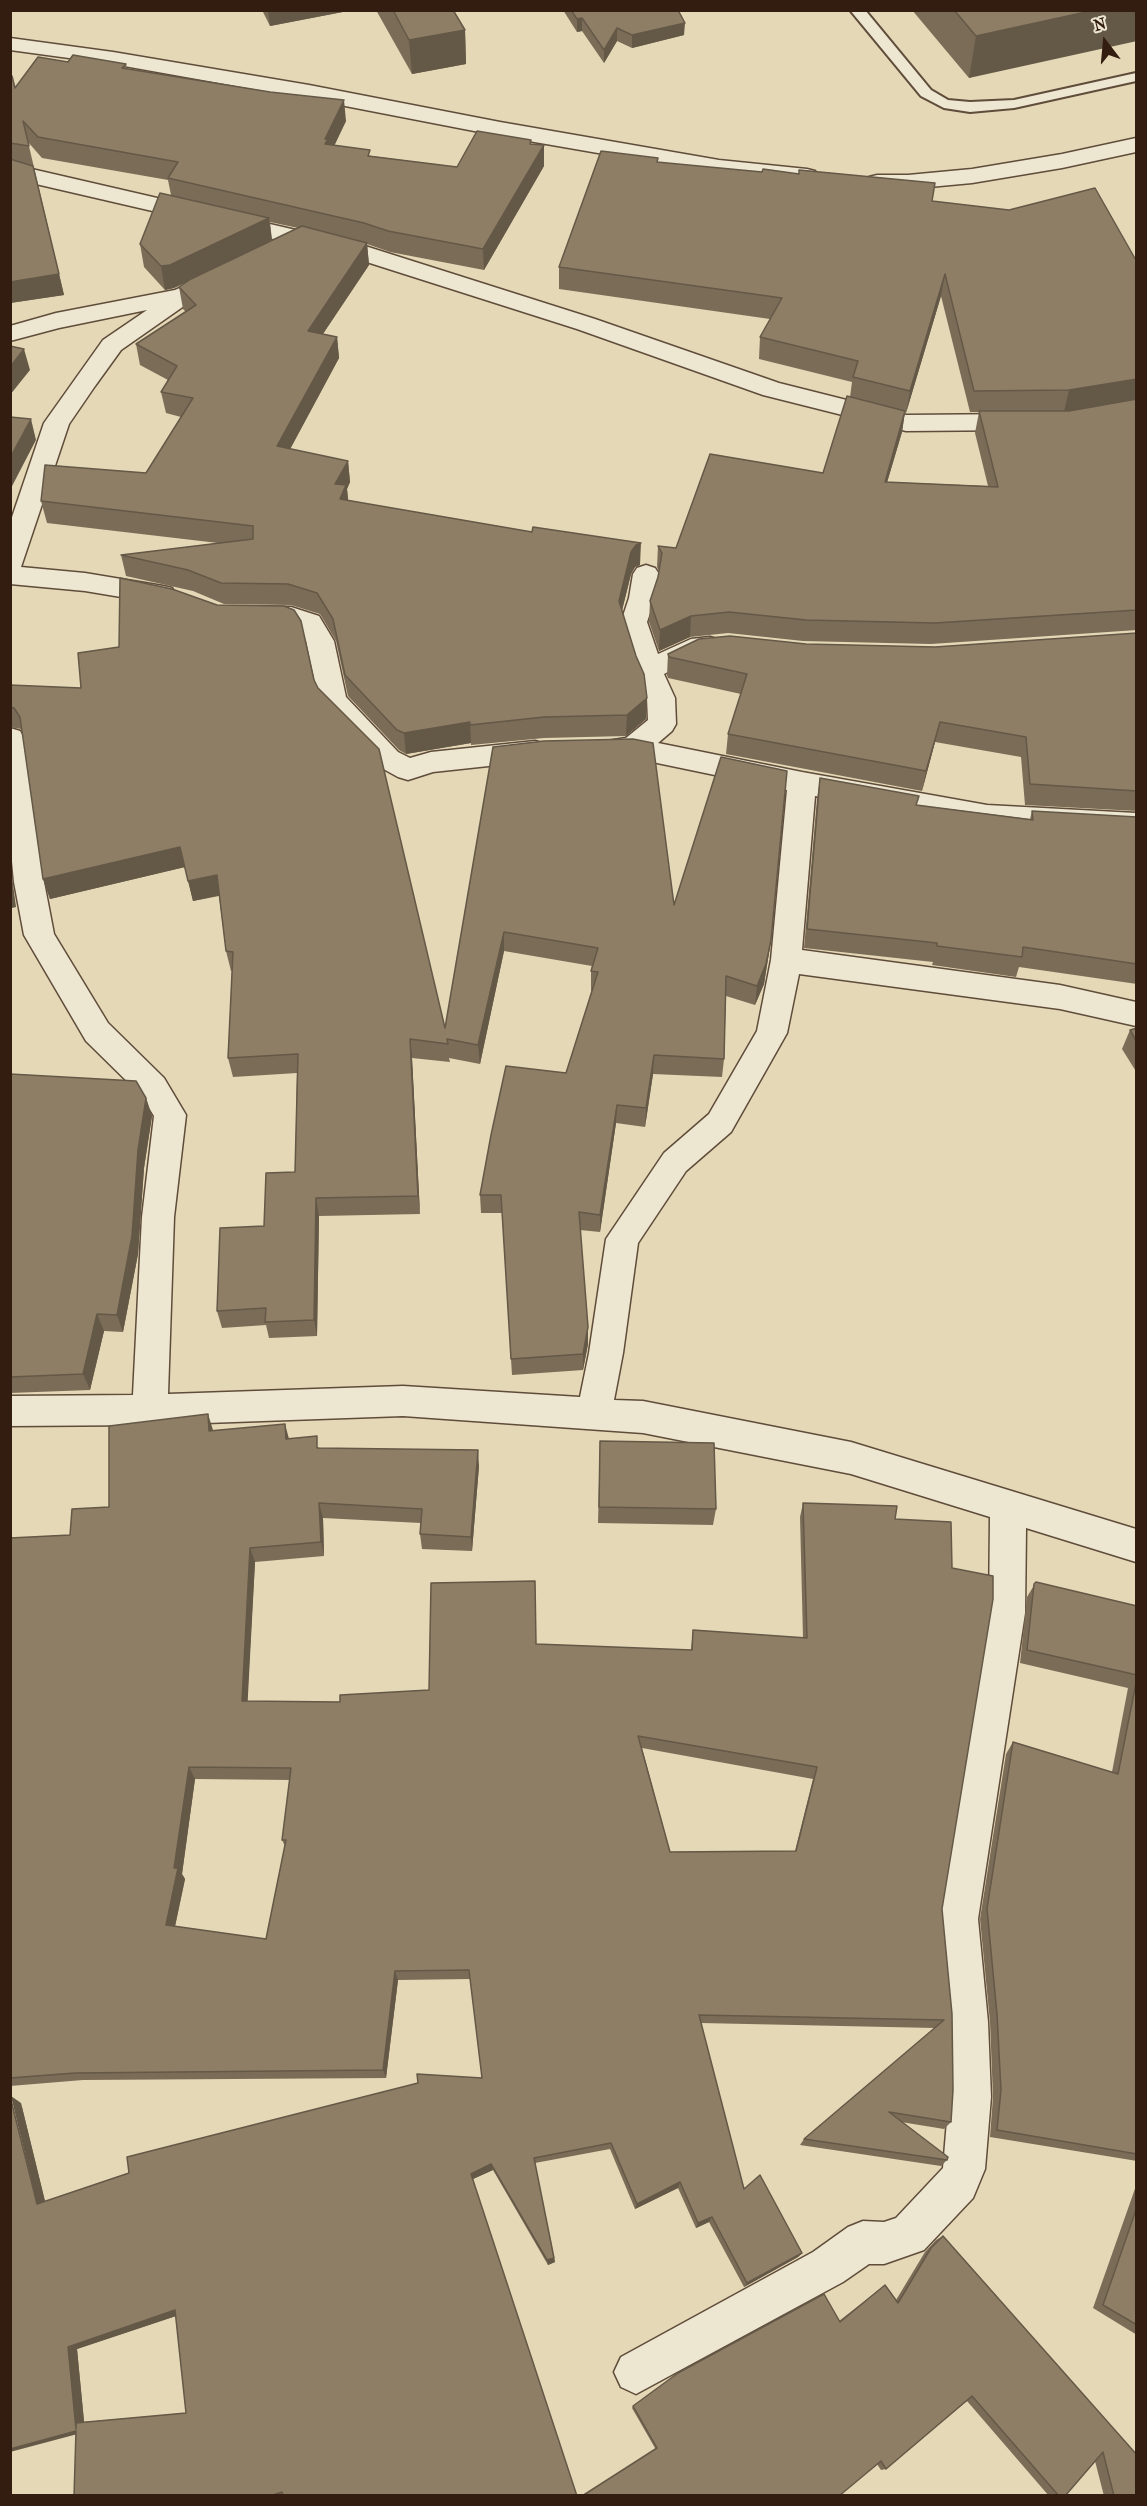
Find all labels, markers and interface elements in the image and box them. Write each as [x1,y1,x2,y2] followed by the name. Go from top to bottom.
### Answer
[1075,12,1135,72] north arrow
[1091,13,1108,35] text: N

